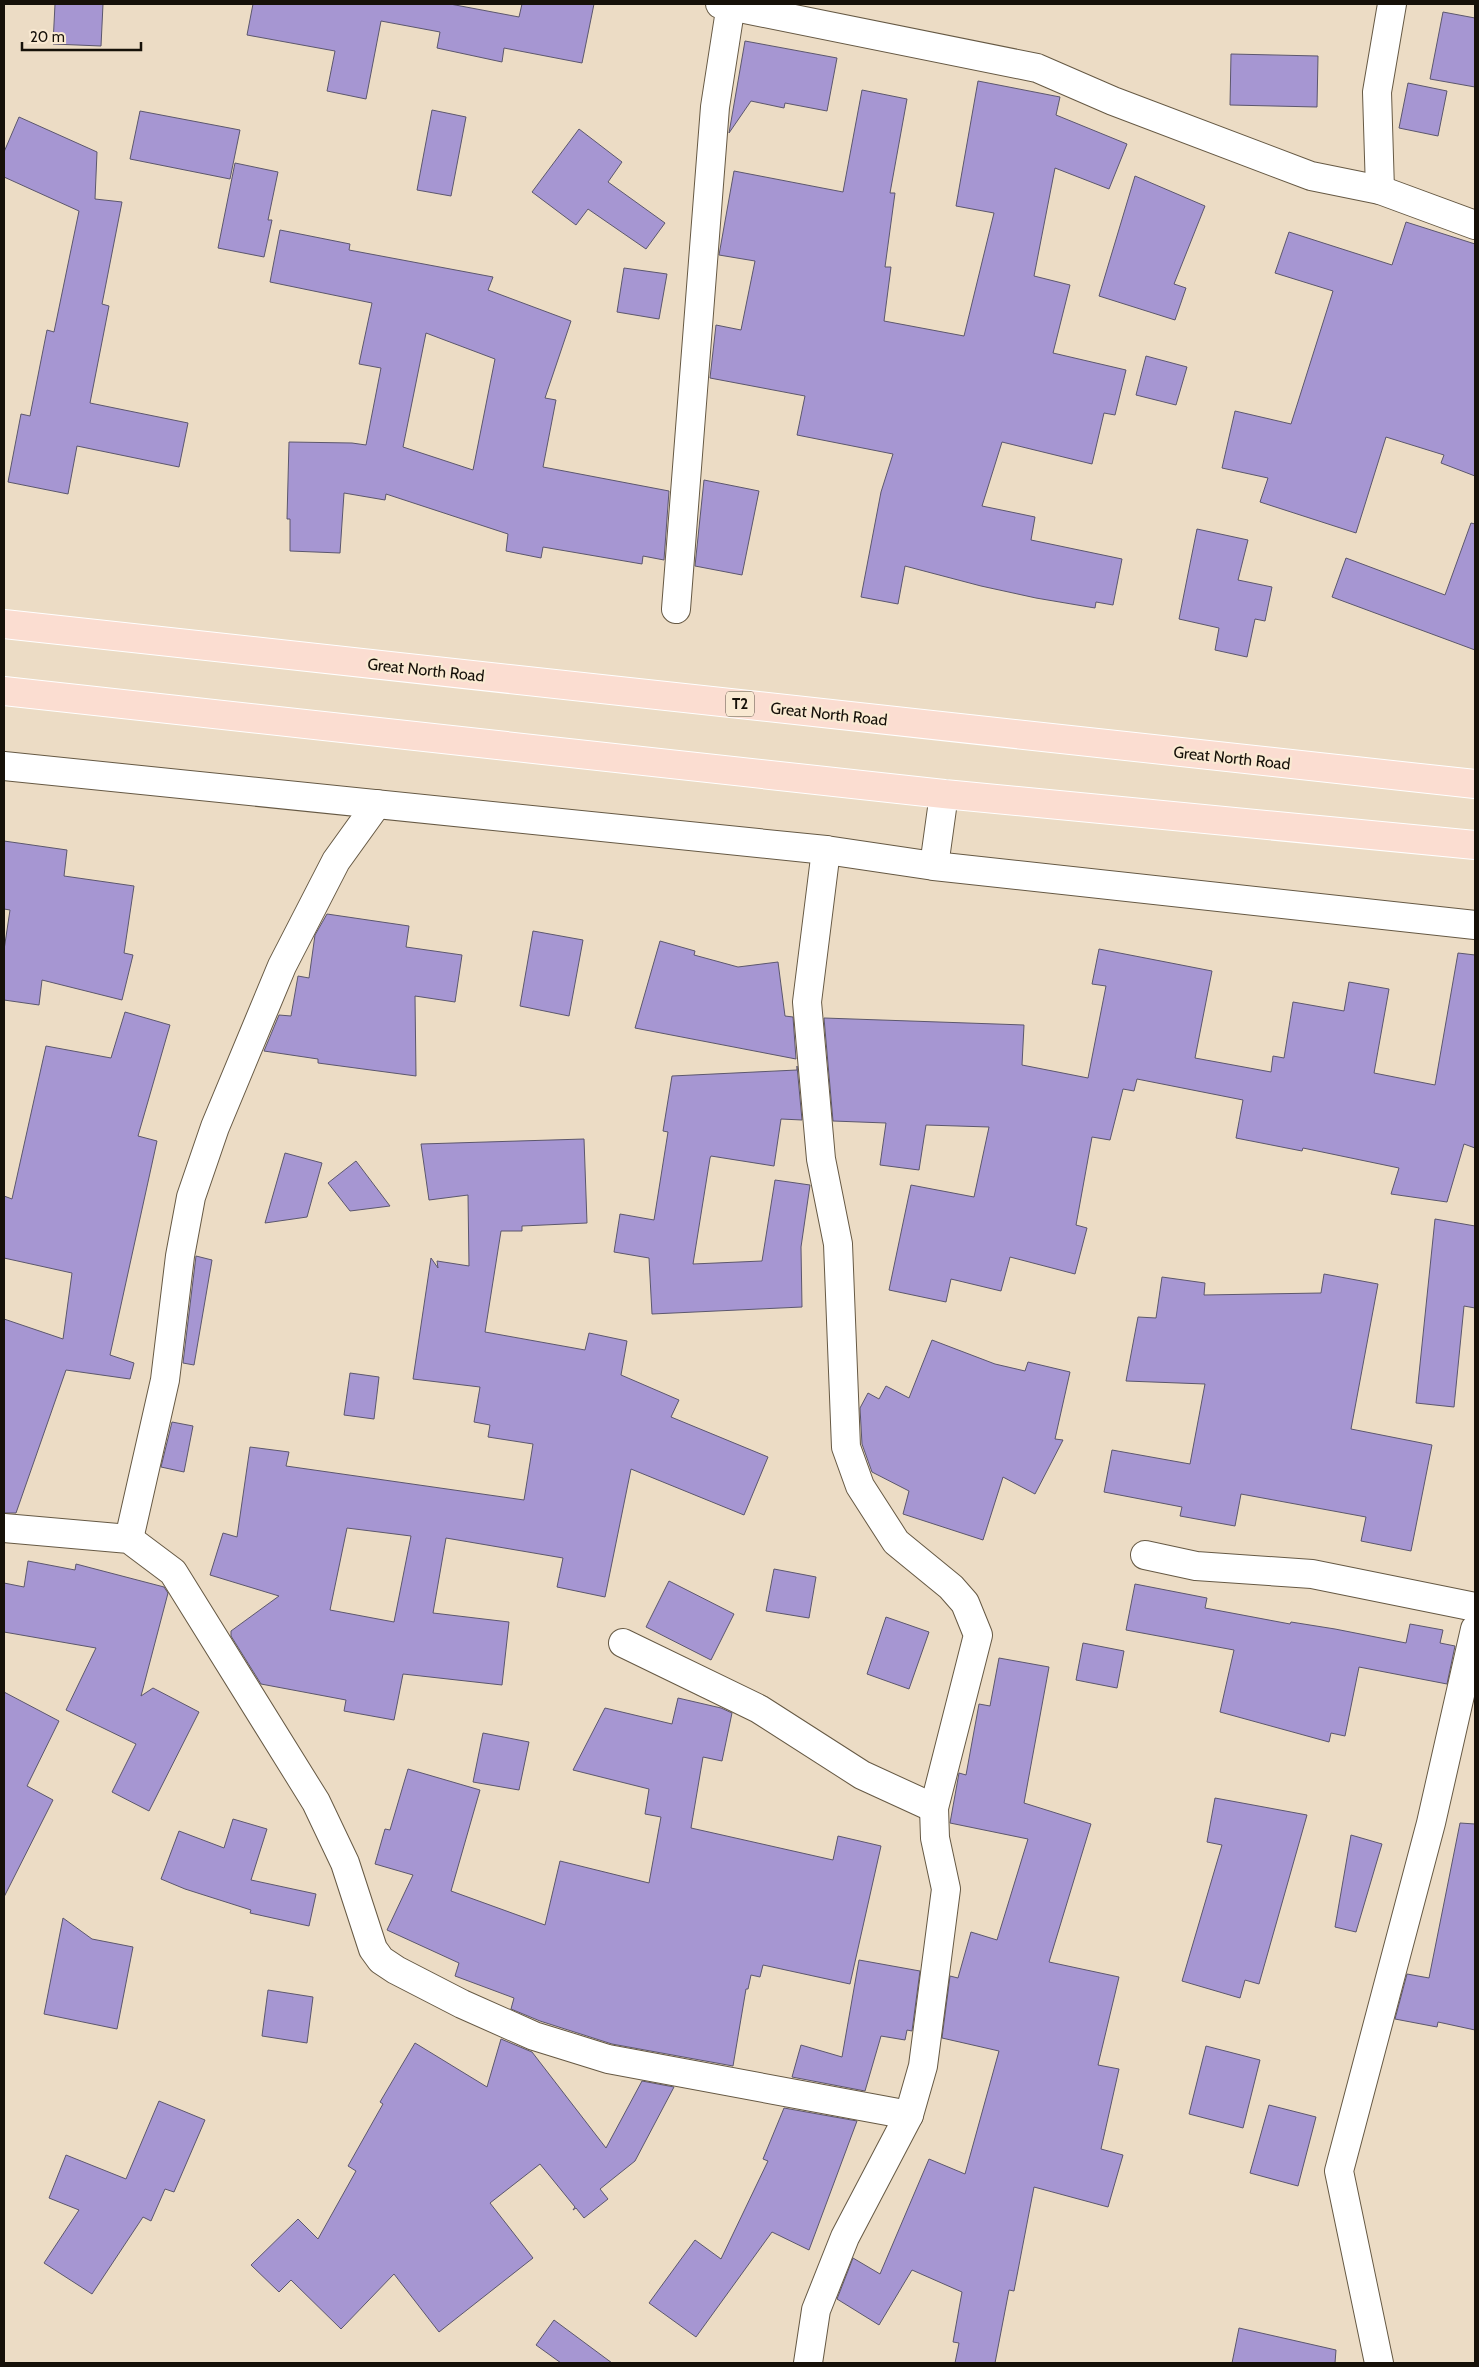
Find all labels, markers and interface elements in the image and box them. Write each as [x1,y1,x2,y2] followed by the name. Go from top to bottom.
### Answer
[22,20,141,52] scale bar
[30,28,65,46] text: 20 m
[367,654,485,686] street label: Great North Road
[726,692,754,716] road number: T2
[770,698,888,730] street label: Great North Road
[1173,742,1291,774] street label: Great North Road

